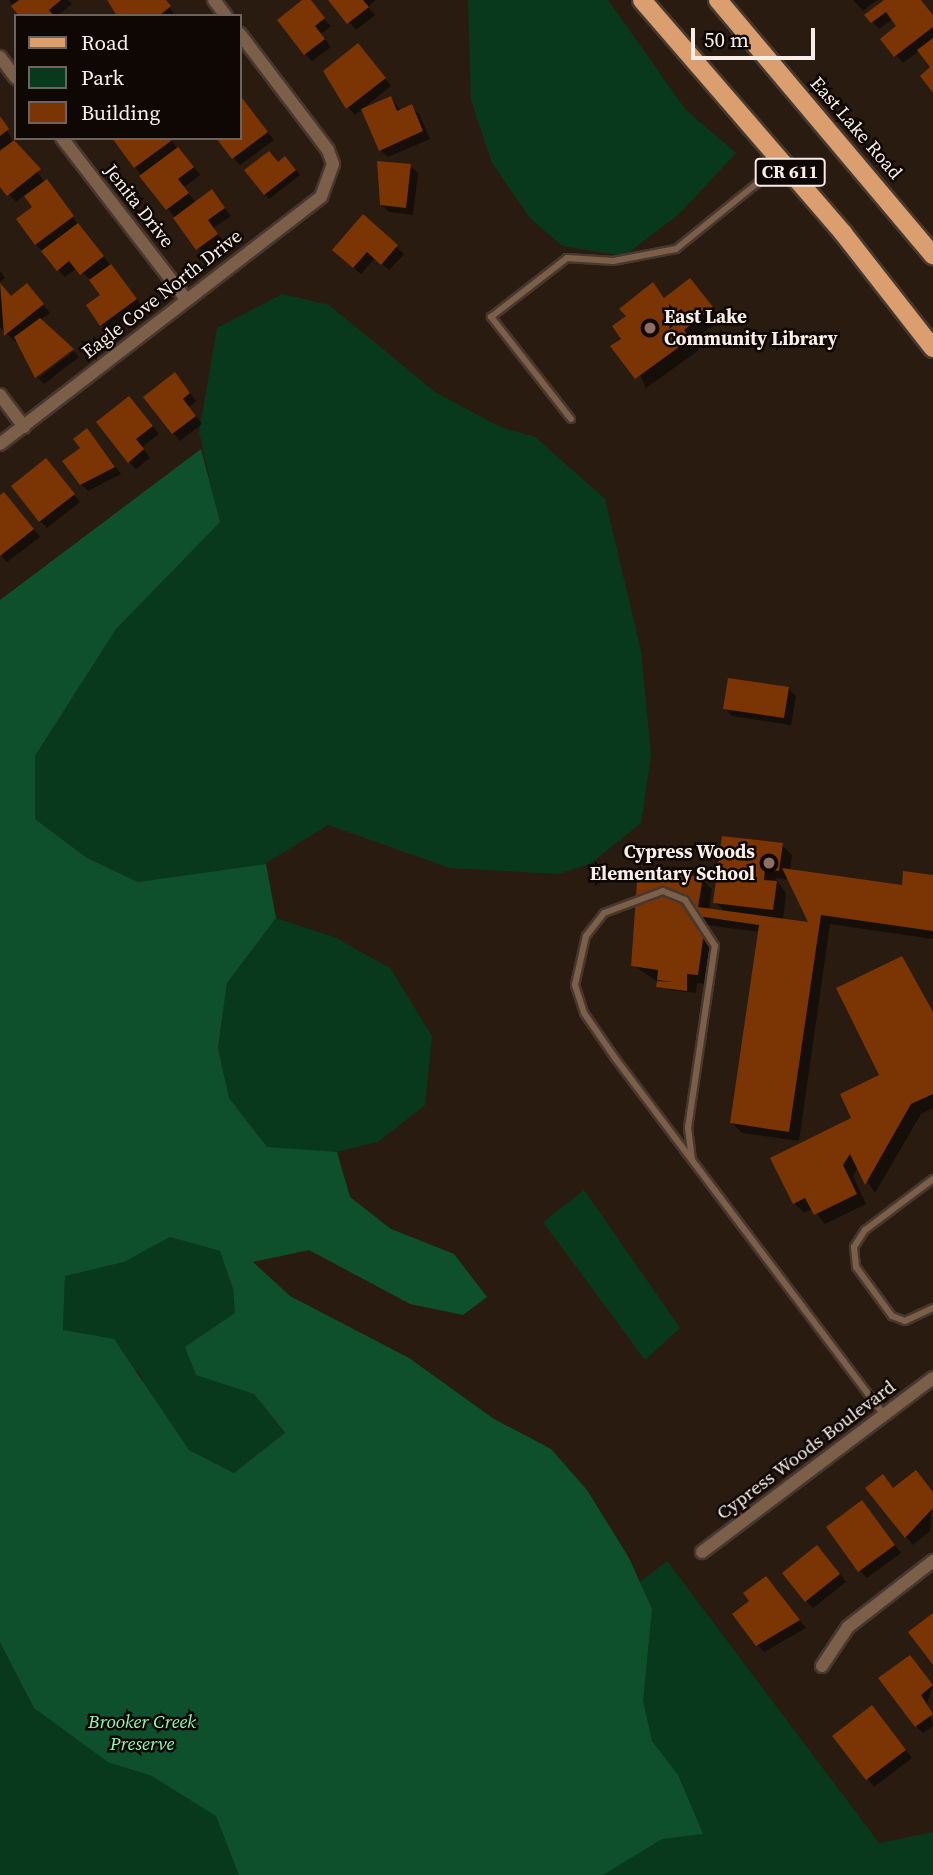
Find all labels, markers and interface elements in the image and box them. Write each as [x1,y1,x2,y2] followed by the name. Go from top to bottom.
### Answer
[14,14,242,140] legend
[695,14,819,58] scale bar
[704,25,749,54] text: 50 m
[81,28,129,57] text: Road
[81,63,124,92] text: Park
[805,72,907,184] street label: East Lake Road
[81,98,160,127] text: Building
[753,158,827,187] road number: CR 611
[99,160,179,252] street label: Jenita Drive
[78,225,246,363] street label: Eagle Cove North Drive
[664,306,838,350] place label: East Lake Community Library
[642,320,658,336] marker: East Lake Community Library
[590,841,755,885] place label: Cypress Woods Elementary School
[761,855,777,871] marker: Cypress Woods Elementary School
[712,1375,900,1525] street label: Cypress Woods Boulevard
[88,1711,196,1755] park label: Brooker Creek Preserve

